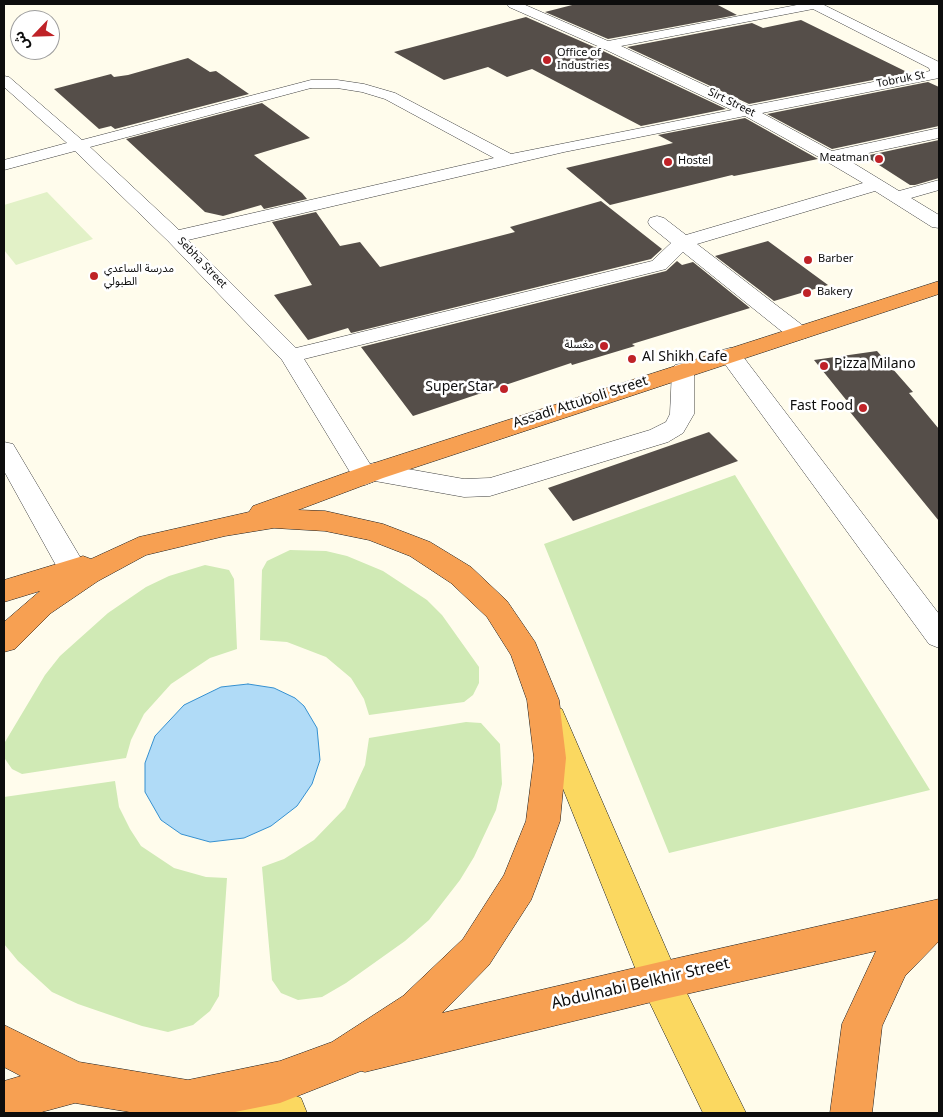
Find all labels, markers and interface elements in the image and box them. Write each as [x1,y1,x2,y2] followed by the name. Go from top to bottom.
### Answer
[10,10,60,60] north arrow
[5,26,39,56] text: ش
[557,47,609,73] place label: Office of Industries
[541,54,553,66] marker: Office of Industries
[876,70,926,92] street label: Tobruk St
[705,87,757,121] street label: Sirt Street
[819,152,869,166] place label: Meatman
[873,153,885,165] marker: Meatman
[678,155,711,169] place label: Hostel
[662,156,674,168] marker: Hostel
[173,236,229,292] street label: Sebha Street
[818,253,853,267] place label: Barber
[802,254,814,266] marker: Barber
[104,263,174,289] place label: مدرسة الساعدي الطبولي
[88,270,100,282] marker: مدرسة الساعدي الطبولي
[817,286,853,300] place label: Bakery
[801,287,813,299] marker: Bakery
[564,339,594,353] place label: مغسلة
[598,340,610,352] marker: مغسلة
[642,351,727,367] place label: Al Shikh Cafe
[626,353,638,365] marker: Al Shikh Cafe
[834,358,916,374] place label: Pizza Milano
[818,360,830,372] marker: Pizza Milano
[511,374,651,434] street label: Assadi Attuboli Street
[425,381,494,397] place label: Super Star
[498,383,510,395] marker: Super Star
[790,400,853,416] place label: Fast Food
[857,402,869,414] marker: Fast Food
[550,956,732,1016] street label: Abdulnabi Belkhir Street

